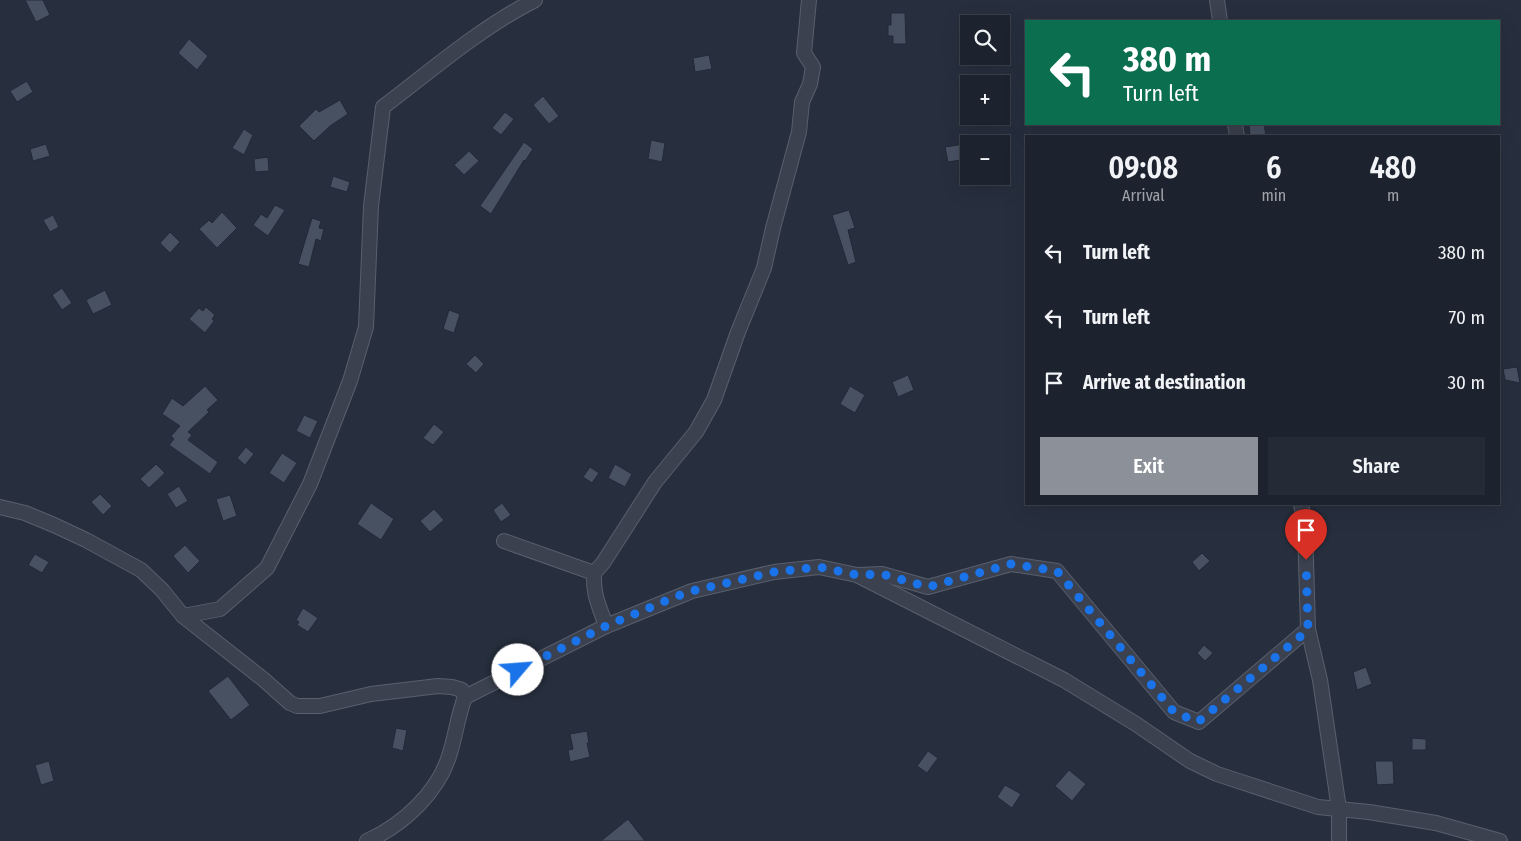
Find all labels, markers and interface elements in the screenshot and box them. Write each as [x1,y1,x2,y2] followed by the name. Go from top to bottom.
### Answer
[960,15,1010,185] map controls
[960,15,1010,65] button: search
[1123,38,1211,80] text: 380 m
[1040,40,1105,105] icon: left
[960,75,1010,125] button: +
[1123,80,1199,107] text: Turn left
[960,135,1010,185] button: −
[1108,150,1178,186] text: 09:08
[1266,150,1282,186] text: 6
[1370,150,1417,186] text: 480
[1122,186,1164,205] text: Arrival
[1261,186,1286,205] text: min
[1387,186,1399,205] text: m
[1040,239,1068,267] icon: left
[1083,241,1150,264] text: Turn left
[1438,241,1485,264] text: 380 m
[1040,304,1068,332] icon: left
[1083,306,1150,329] text: Turn left
[1449,306,1485,329] text: 70 m
[1040,369,1068,397] icon: arrive
[1083,371,1246,394] text: Arrive at destination
[1447,371,1485,394] text: 30 m
[1040,437,1258,495] button: Exit
[1268,437,1485,495] button: Share
[1285,509,1327,560] pin
[1292,516,1320,544] icon: arrive
[491,643,543,695] position arrow

